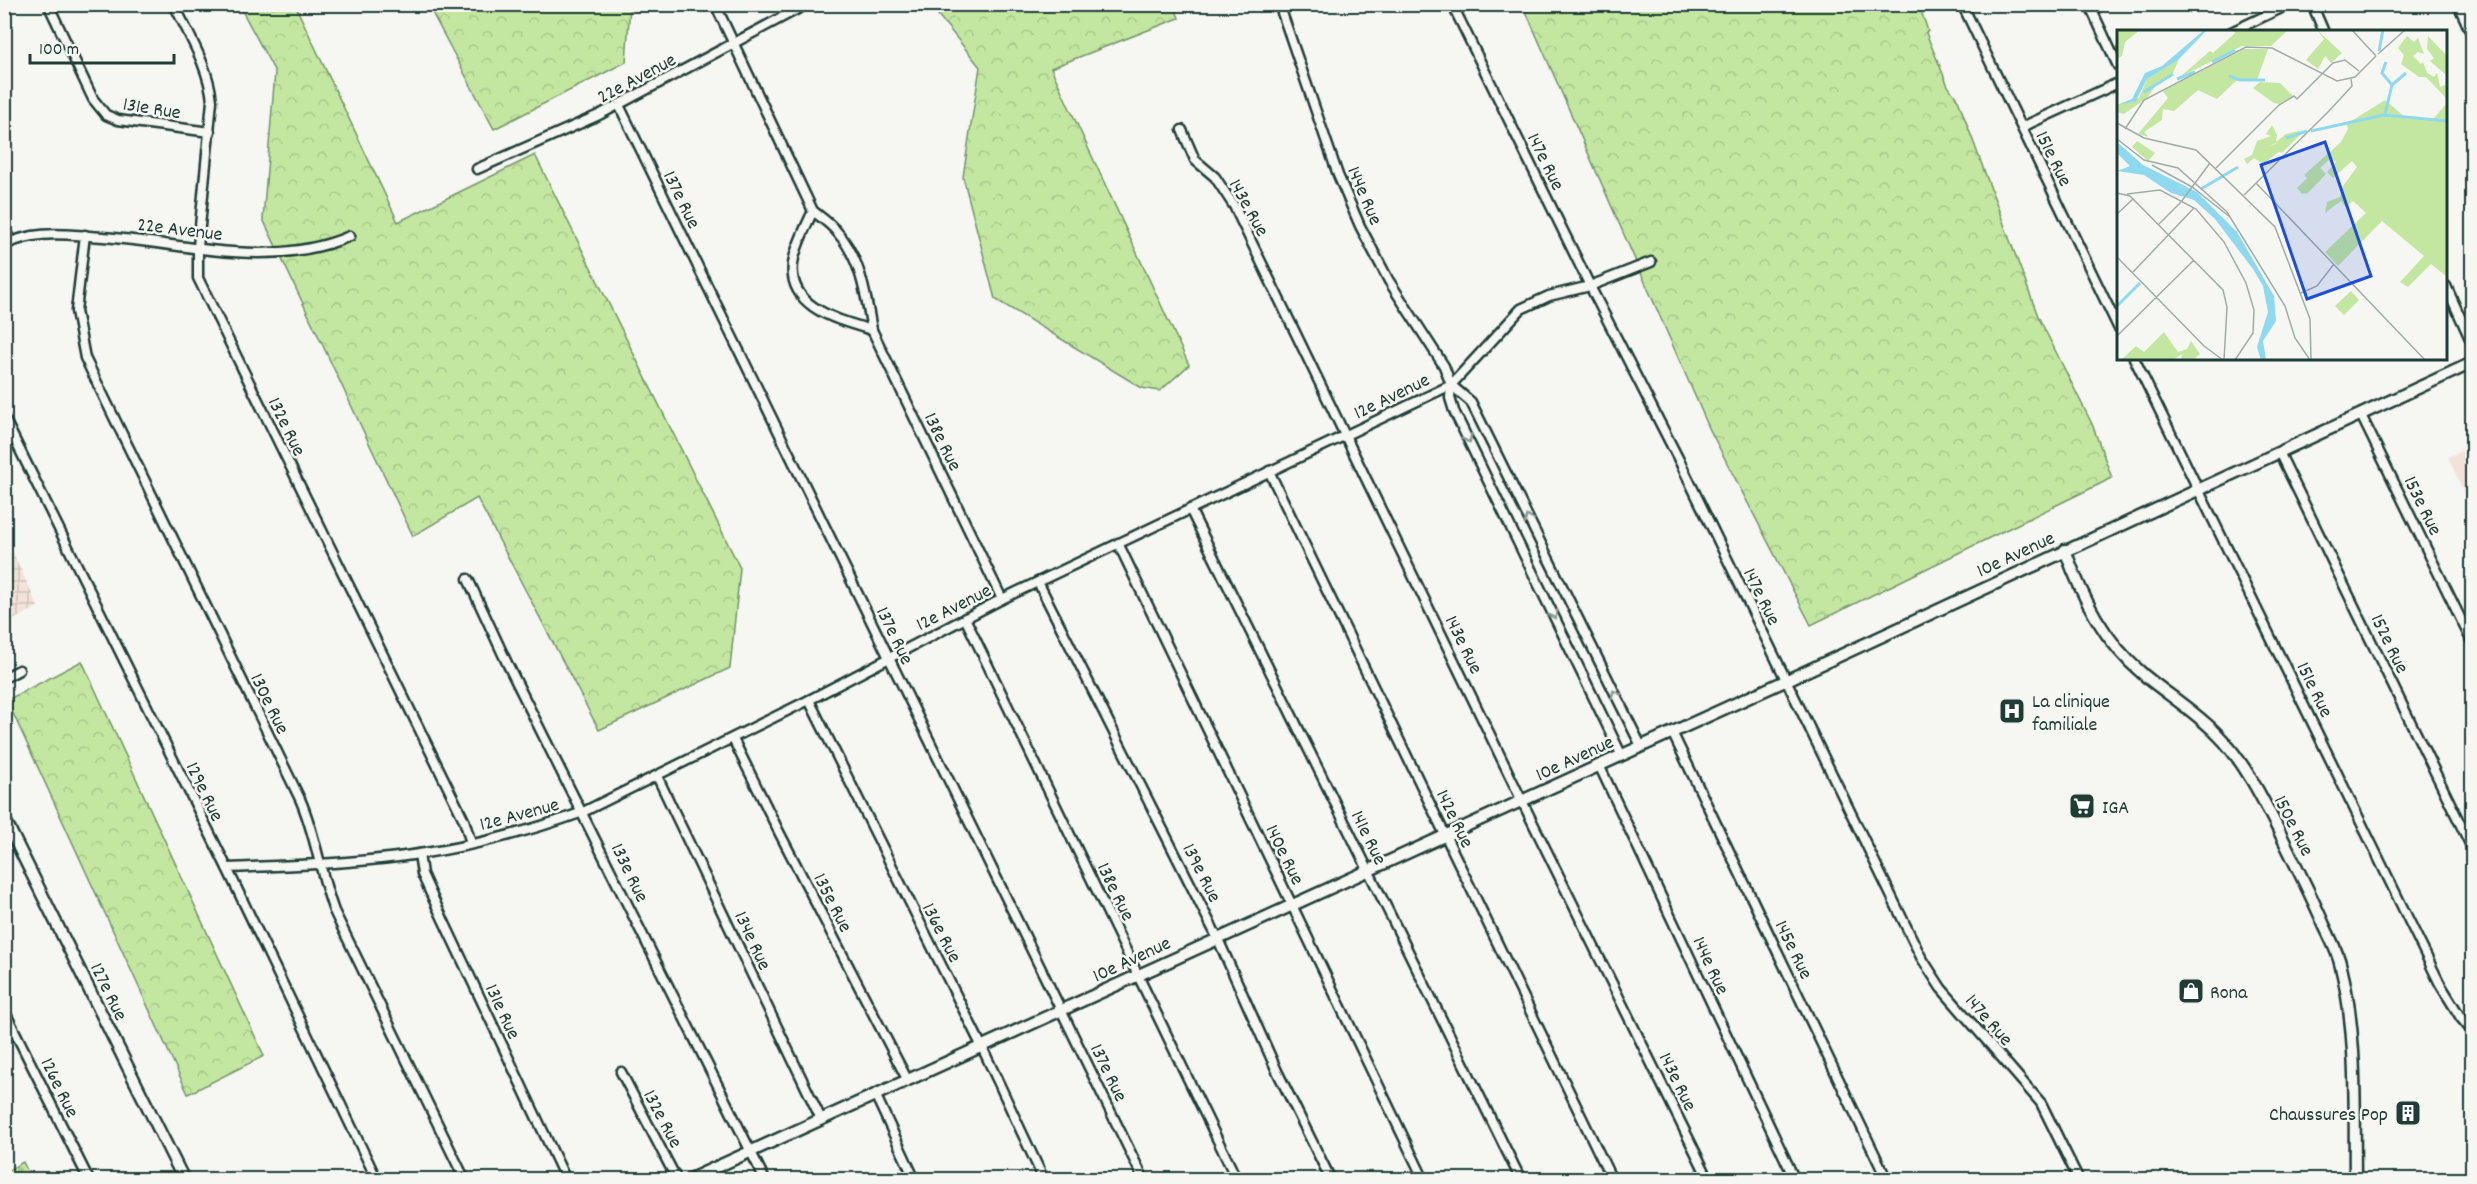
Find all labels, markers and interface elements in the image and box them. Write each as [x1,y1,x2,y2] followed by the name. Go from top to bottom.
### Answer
[30,27,174,65] scale bar
[2117,30,2447,360] inset map
[39,38,79,63] text: 100 m
[593,47,682,112] street label: 22e Avenue
[121,92,183,128] street label: 131e Rue
[2027,127,2078,192] street label: 151e Rue
[1518,129,1570,196] street label: 147e Rue
[1338,162,1388,230] street label: 144e Rue
[654,167,706,234] street label: 137e Rue
[1220,175,1275,243] street label: 143e Rue
[135,212,224,250] street label: 22e Avenue
[1350,367,1435,428] street label: 12e Avenue
[259,393,312,462] street label: 132e Rue
[915,408,968,476] street label: 138e Rue
[1461,433,1473,444] one-way arrow
[2395,472,2448,541] street label: 153e Rue
[1524,515,1536,526] one-way arrow
[1973,525,2060,586] street label: 10e Avenue
[1734,564,1786,631] street label: 147e Rue
[912,578,997,640] street label: 12e Avenue
[867,603,919,670] street label: 137e Rue
[1546,608,1558,619] one-way arrow
[2362,610,2415,679] street label: 152e Rue
[1436,611,1489,680] street label: 143e Rue
[2288,658,2339,723] street label: 151e Rue
[242,669,295,740] street label: 130e Rue
[2032,689,2110,740] place label: La clinique familiale
[1611,690,1622,700] one-way arrow
[1997,696,2027,726] hospital icon: La clinique familiale
[1532,729,1619,790] street label: 10e Avenue
[177,758,230,827] street label: 129e Rue
[1427,785,1480,853] street label: 142e Rue
[2067,791,2097,821] supermarket icon: IGA
[2265,791,2320,862] street label: 150e Rue
[477,792,563,840] street label: 12e Avenue
[2102,795,2129,823] place label: IGA
[1342,806,1393,871] street label: 141e Rue
[1257,820,1310,890] street label: 140e Rue
[602,839,655,908] street label: 133e Rue
[1174,839,1227,908] street label: 139e Rue
[1088,858,1141,926] street label: 138e Rue
[805,869,858,938] street label: 135e Rue
[913,899,967,968] street label: 136e Rue
[725,907,777,976] street label: 134e Rue
[1766,916,1819,985] street label: 145e Rue
[1089,930,1176,991] street label: 10e Avenue
[1684,932,1735,1000] street label: 144e Rue
[81,959,133,1026] street label: 127e Rue
[2176,976,2206,1006] shop icon: Rona
[476,980,526,1045] street label: 131e Rue
[2210,980,2248,1008] place label: Rona
[1957,989,2018,1053] street label: 147e Rue
[1081,1040,1133,1107] street label: 137e Rue
[1650,1048,1703,1117] street label: 143e Rue
[32,1054,85,1123] street label: 126e Rue
[634,1085,688,1154] street label: 132e Rue
[2393,1098,2423,1128] building icon: Chaussures Pop
[2269,1102,2388,1130] place label: Chaussures Pop

